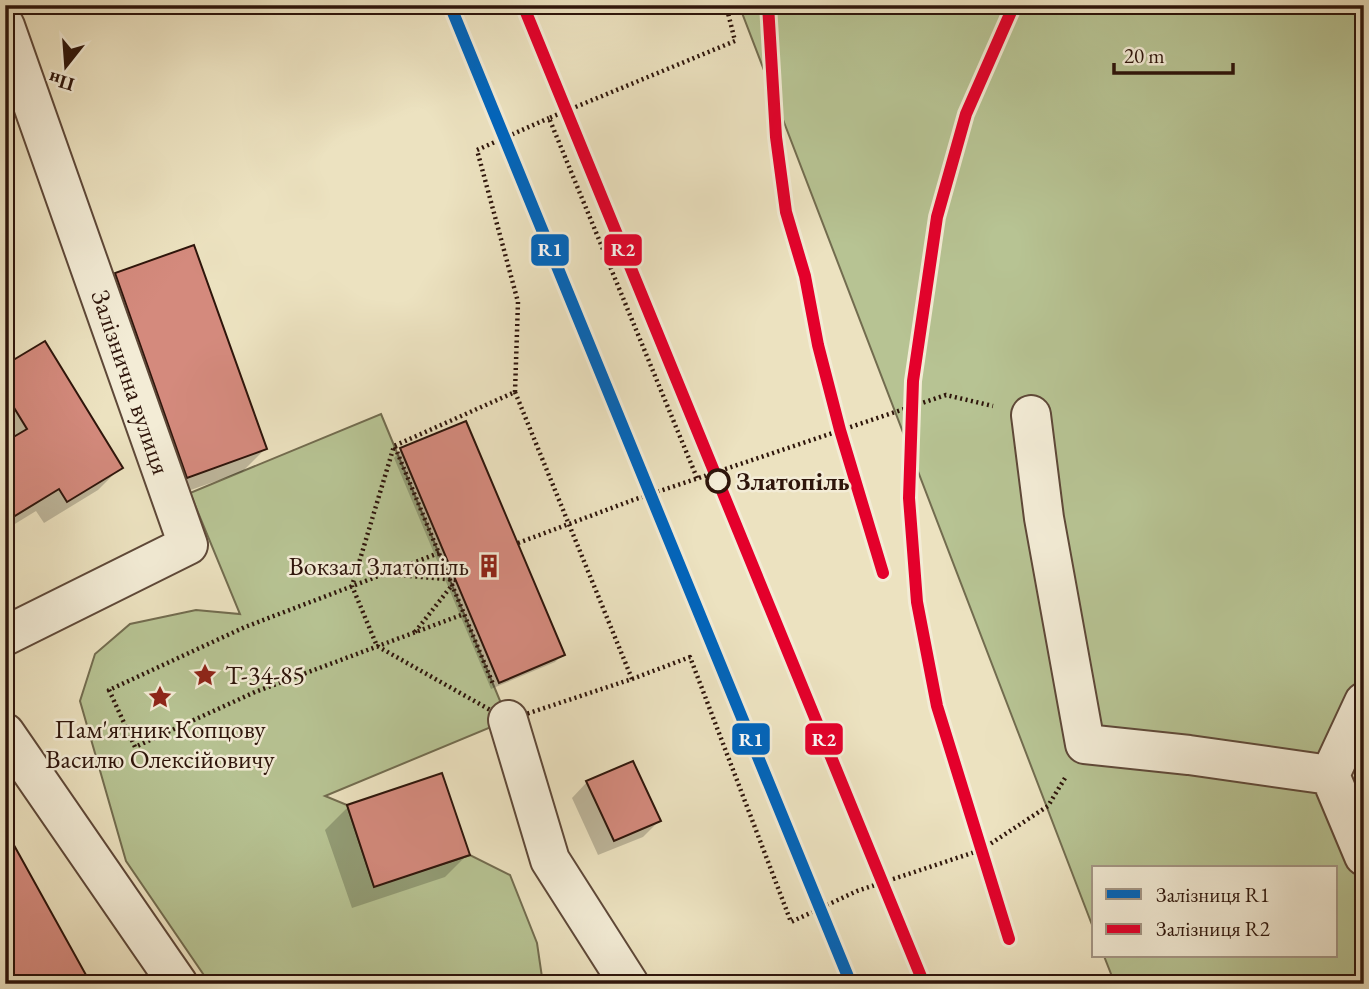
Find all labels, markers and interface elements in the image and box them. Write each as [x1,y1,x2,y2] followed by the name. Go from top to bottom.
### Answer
[32,32,102,102] north arrow
[1114,32,1232,76] scale bar
[1124,42,1165,69] text: 20 m
[45,66,77,98] text: Пн
[530,233,570,267] line badge: R1
[603,233,643,267] line badge: R2
[538,237,562,262] text: R1
[611,237,635,262] text: R2
[83,285,179,479] street label: Залізнична вулиця
[736,464,850,498] place label: Златопіль
[706,469,730,493] marker: Златопіль
[289,549,469,583] place label: Вокзал Златопіль
[475,552,503,580] building icon: Вокзал Златопіль
[225,658,305,692] place label: Т-34-85
[191,661,219,689] place icon: Т-34-85
[146,683,174,711] place icon: Пам'ятник Копцову Василю Олексійовичу
[45,712,275,776] place label: Пам'ятник Копцову Василю Олексійовичу
[731,722,771,756] line badge: R1
[804,722,844,756] line badge: R2
[739,727,763,752] text: R1
[812,727,836,752] text: R2
[1092,866,1338,958] legend
[1156,881,1270,908] text: Залізниця R1
[1156,915,1270,942] text: Залізниця R2

